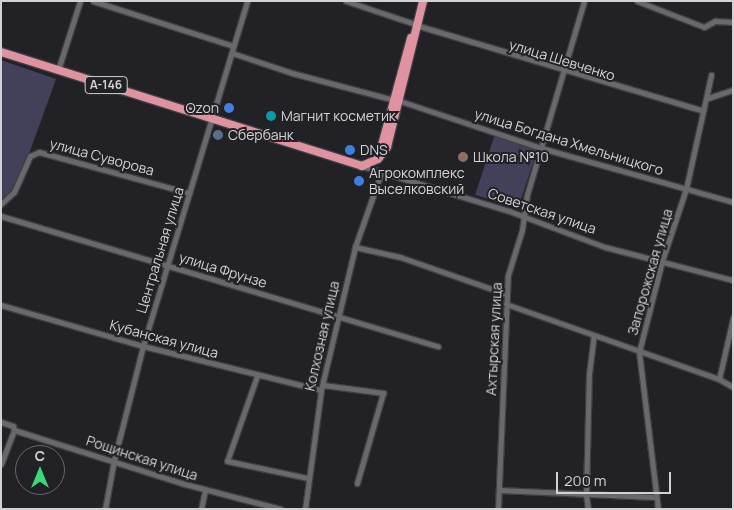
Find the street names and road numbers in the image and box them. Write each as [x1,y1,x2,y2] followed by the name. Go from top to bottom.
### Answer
[507,36,617,84] street label: улица Шевченко
[84,76,128,94] road number: А-146
[472,105,666,179] street label: улица Богдана Хмельницкого
[48,135,156,179] street label: улица Суворова
[133,185,187,315] street label: Центральная улица
[486,185,598,237] street label: Советская улица
[624,207,676,337] street label: Запорожская улица
[177,249,269,291] street label: улица Фрунзе
[301,279,343,393] street label: Колхозная улица
[483,282,505,396] street label: Ахтырская улица
[108,316,220,362] street label: Кубанская улица
[84,432,200,484] street label: Рощинская улица

